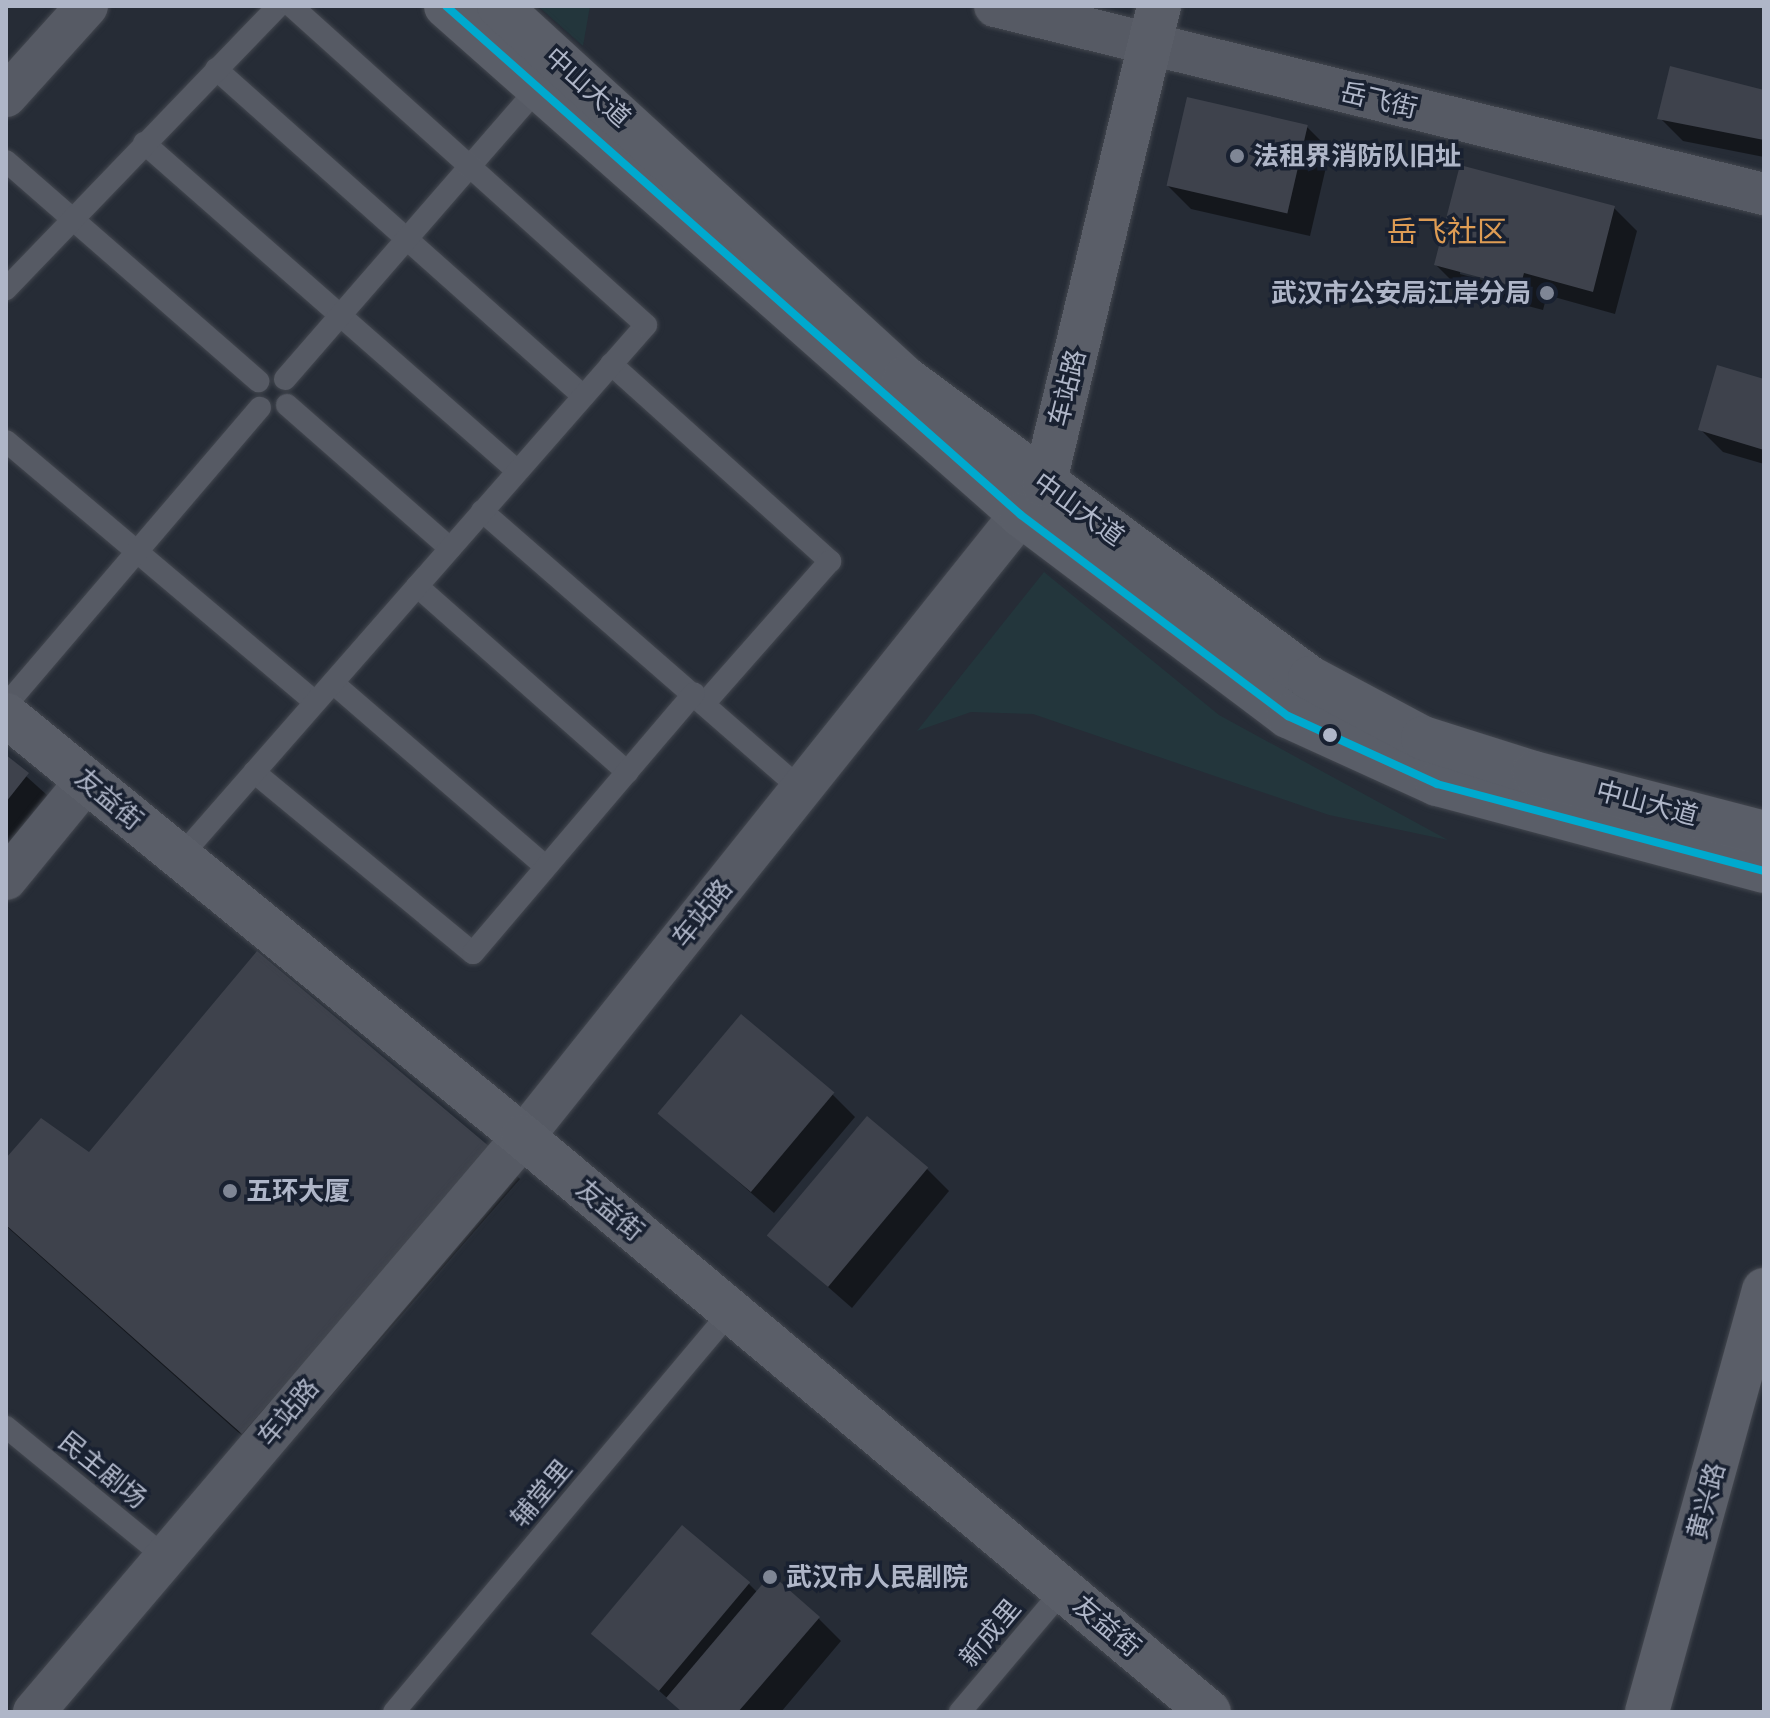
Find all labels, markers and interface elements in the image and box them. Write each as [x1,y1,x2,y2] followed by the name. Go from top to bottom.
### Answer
[539,41,637,133] street label: 中山大道
[1337,76,1421,124] street label: 岳飞街
[1253,140,1461,172] place label: 法租界消防队旧址
[1228,147,1246,165] marker: 法租界消防队旧址
[1387,213,1507,249] district label: 岳飞社区
[1271,277,1531,309] place label: 武汉市公安局江岸分局
[1538,284,1556,302] marker: 武汉市公安局江岸分局
[1042,346,1092,430] street label: 车站路
[1028,466,1130,552] street label: 中山大道
[1322,727,1338,743] unlabelled marker
[69,762,149,836] street label: 友益街
[1593,774,1701,832] street label: 中山大道
[665,873,739,953] street label: 车站路
[570,1173,650,1247] street label: 友益街
[246,1175,350,1207] place label: 五环大厦
[221,1182,239,1200] marker: 五环大厦
[251,1372,325,1452] street label: 车站路
[53,1425,153,1515] street label: 民主剧场
[504,1453,578,1533] street label: 辅堂里
[1681,1459,1731,1543] street label: 黄兴路
[786,1561,968,1593] place label: 武汉市人民剧院
[761,1568,779,1586] marker: 武汉市人民剧院
[1067,1589,1147,1663] street label: 友益街
[953,1593,1027,1673] street label: 新成里

